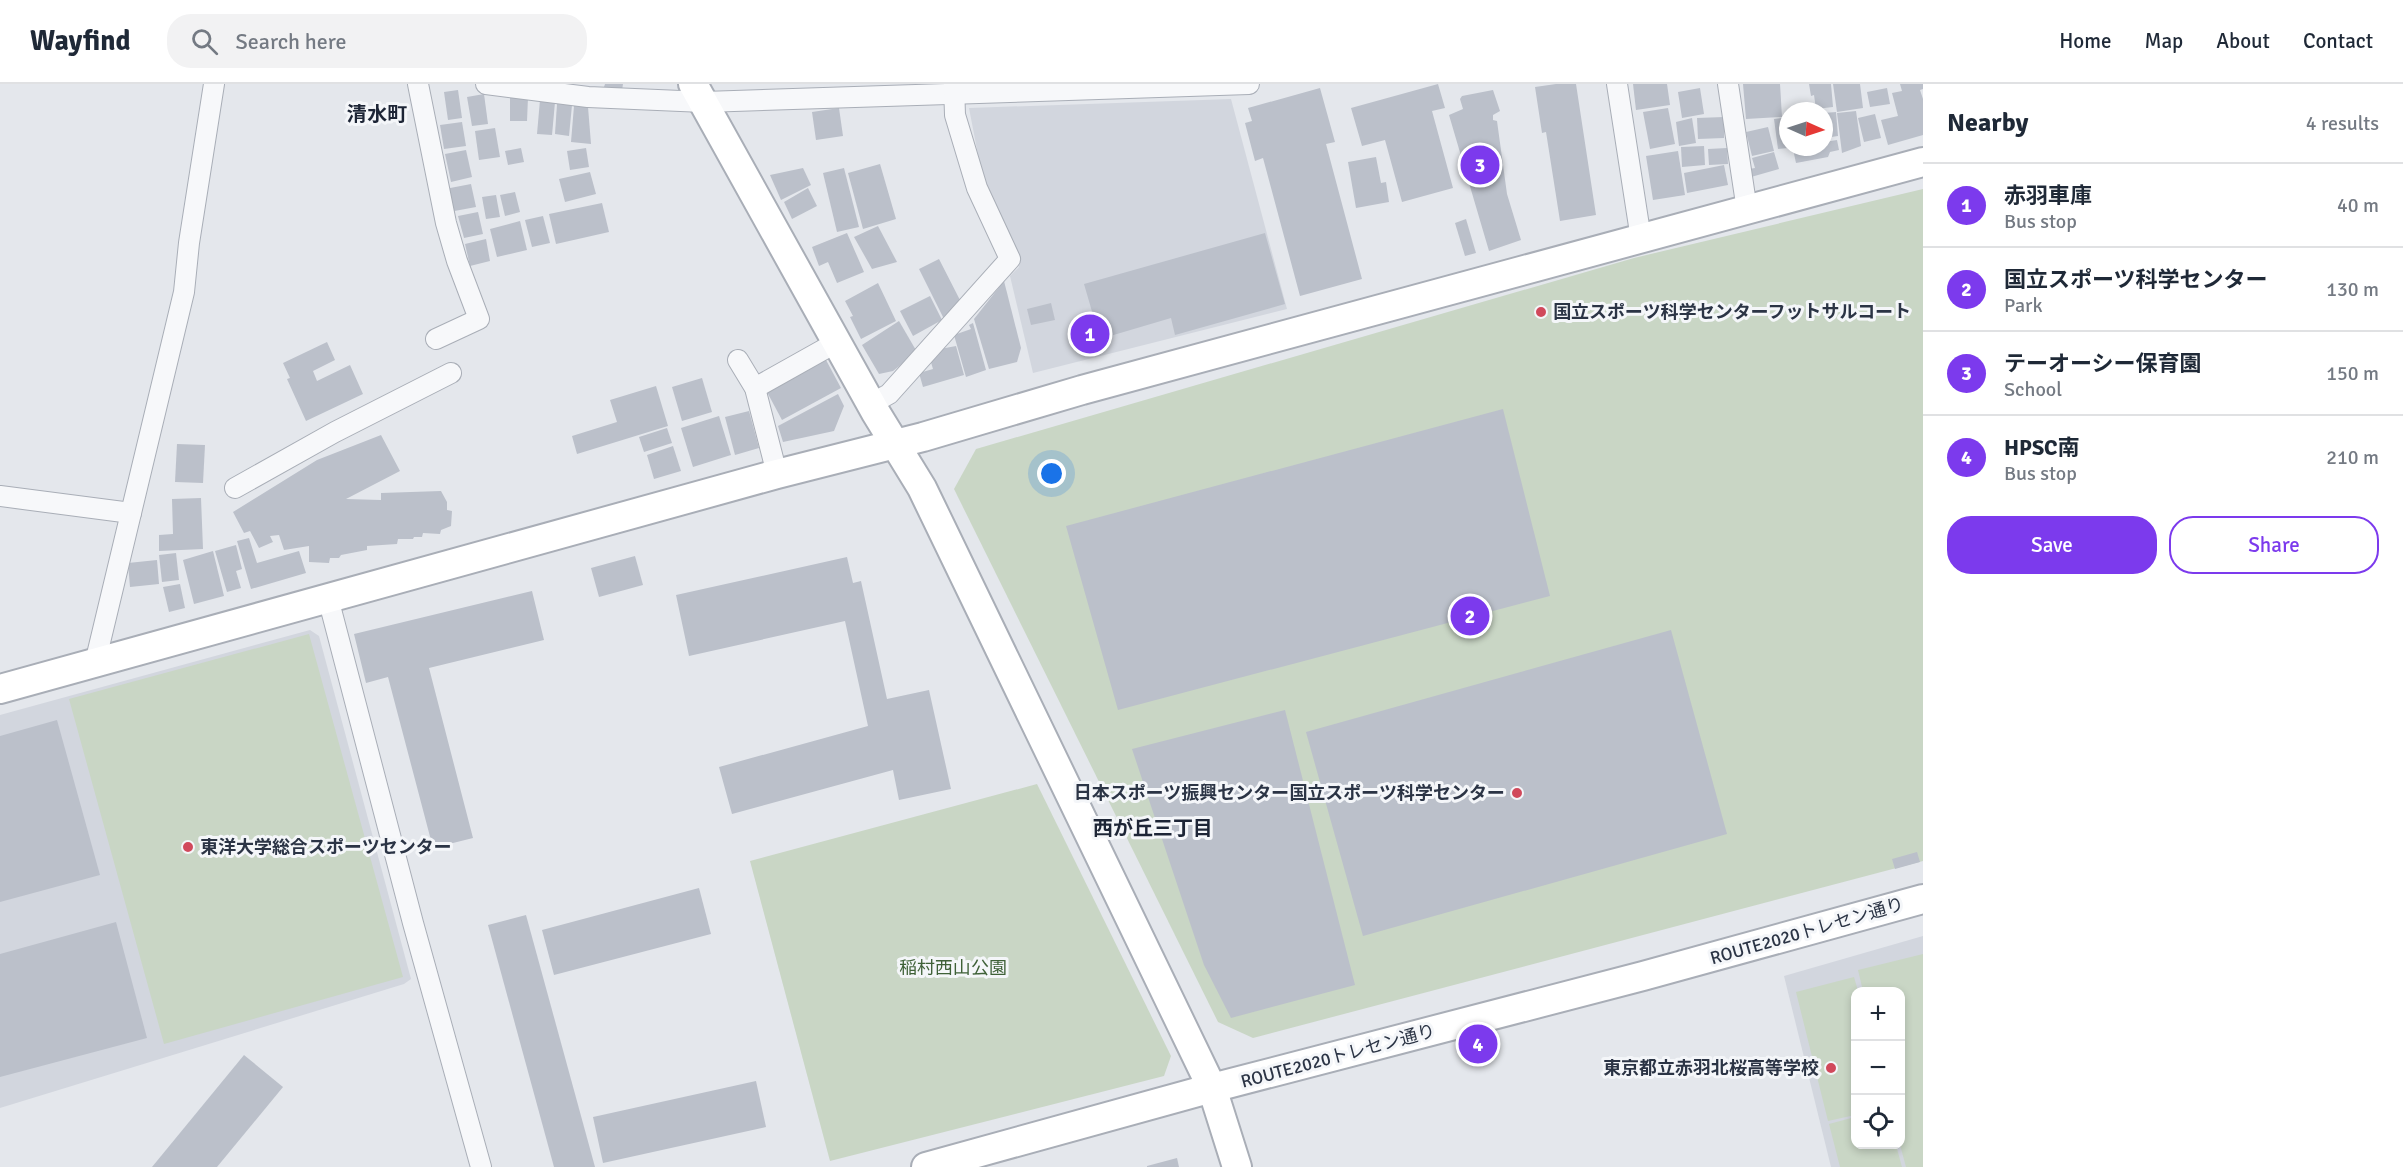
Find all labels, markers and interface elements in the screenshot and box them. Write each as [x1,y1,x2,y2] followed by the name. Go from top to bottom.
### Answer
[167,14,587,68] search box
[30,24,131,58] text: Wayfind
[188,25,221,58] icon: search
[236,28,347,55] text: Search here
[2059,28,2112,54] text: Home
[2145,28,2183,54] text: Map
[2216,28,2270,54] text: About
[2303,28,2373,54] text: Contact
[347,102,407,127] district label: 清水町
[1779,102,1833,156] north arrow
[1947,107,2028,139] text: Nearby
[2306,111,2379,136] text: 4 results
[1460,142,1500,188] pin: 3
[2004,182,2092,209] text: 赤羽車庫
[1961,193,1972,218] text: 1
[2337,193,2379,218] text: 40 m
[2004,209,2077,234] text: Bus stop
[2004,266,2268,293] text: 国立スポーツ科学センター
[1961,277,1972,302] text: 2
[2326,277,2379,302] text: 130 m
[2004,293,2042,318] text: Park
[1553,301,1911,323] place label: 国立スポーツ科学センターフットサルコート
[1534,305,1548,319] marker: 国立スポーツ科学センターフットサルコート
[1070,312,1110,356] pin: 1
[2004,350,2202,377] text: テーオーシー保育園
[1961,361,1972,386] text: 3
[2326,361,2379,386] text: 150 m
[2004,377,2062,402] text: School
[2004,434,2080,461] text: HPSC南
[1961,445,1972,470] text: 4
[2326,445,2379,470] text: 210 m
[1037,459,1066,488] your location
[2004,461,2077,486] text: Bus stop
[1947,516,2157,574] button: Save
[2169,516,2379,574] button: Share
[1450,594,1490,638] pin: 2
[1074,782,1505,804] place label: 日本スポーツ振興センター国立スポーツ科学センター
[1510,786,1524,800] marker: 日本スポーツ振興センター国立スポーツ科学センター
[1093,816,1213,841] district label: 西が丘三丁目
[200,836,452,858] place label: 東洋大学総合スポーツセンター
[181,840,195,854] marker: 東洋大学総合スポーツセンター
[1708,893,1906,969] street label: ROUTE2020トレセン通り
[899,957,1007,979] park label: 稲村西山公園
[1851,987,1905,1149] map controls
[1851,987,1905,1041] button: +
[1238,1019,1438,1093] street label: ROUTE2020トレセン通り
[1458,1022,1498,1066] pin: 4
[1851,1041,1905,1095] button: −
[1603,1057,1819,1079] place label: 東京都立赤羽北桜高等学校
[1824,1061,1838,1075] marker: 東京都立赤羽北桜高等学校
[1851,1095,1905,1149] button: locate

